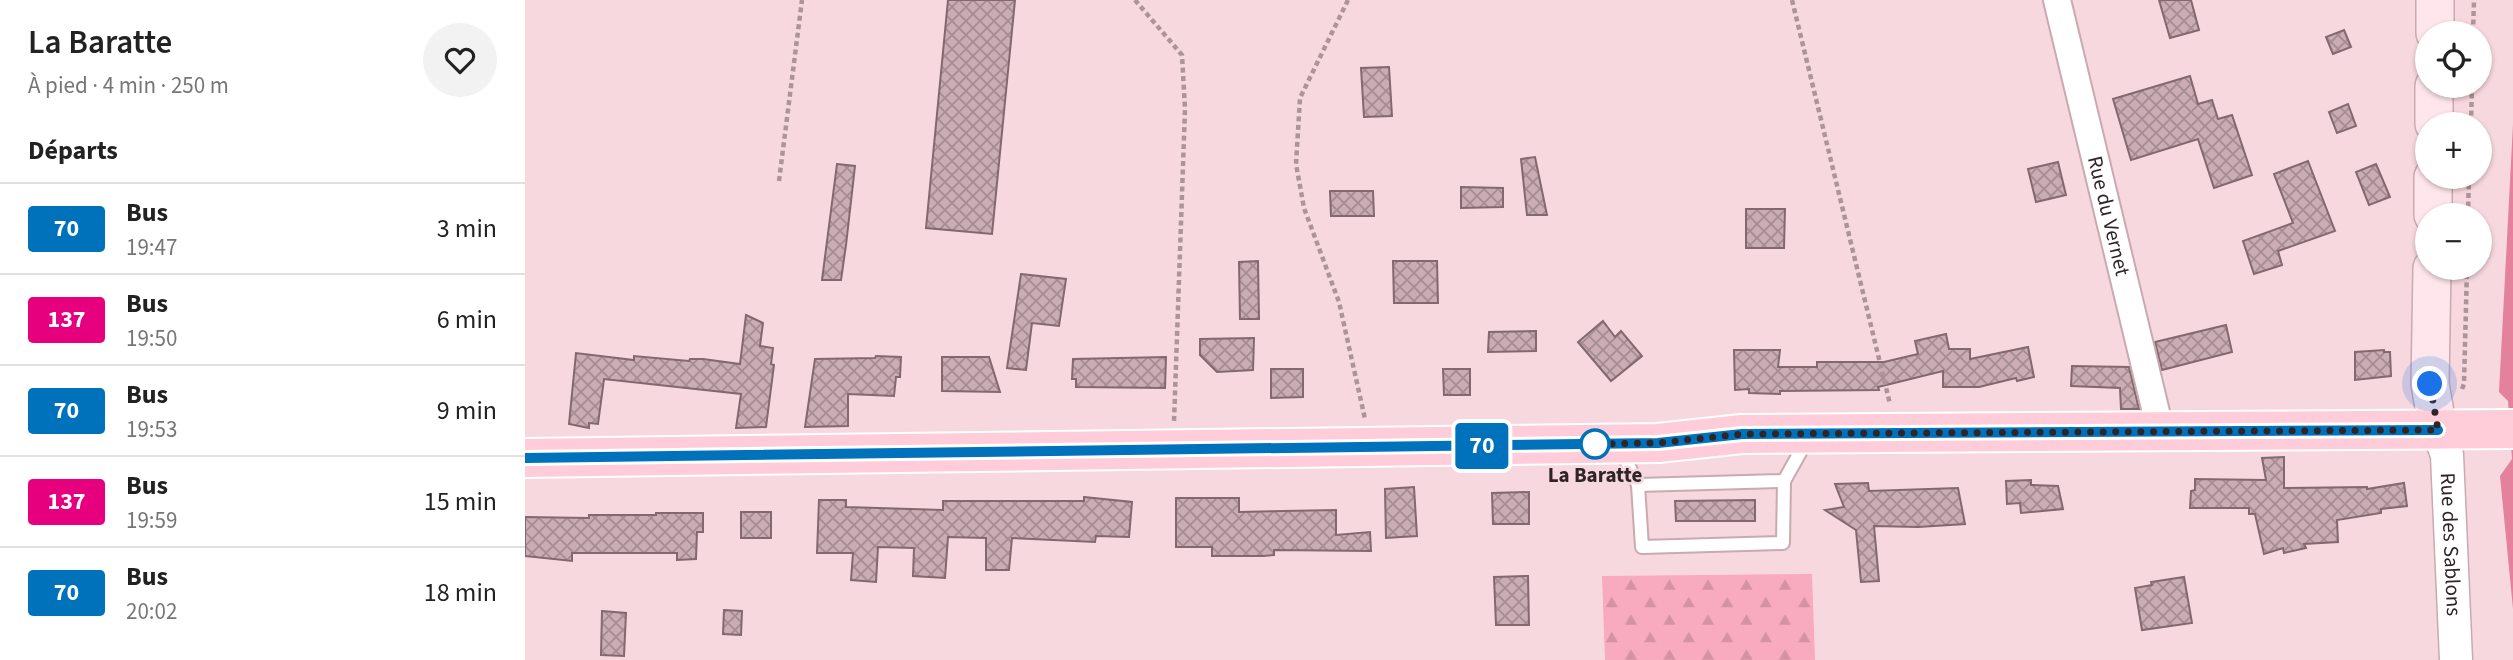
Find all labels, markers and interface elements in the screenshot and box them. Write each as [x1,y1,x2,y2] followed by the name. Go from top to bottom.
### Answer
[28,19,172,66] text: La Baratte
[2415,21,2492,280] map controls
[2415,21,2492,98] button: locate
[423,23,497,97] button: heart
[28,69,229,102] text: À pied · 4 min · 250 m
[2415,112,2492,189] button: +
[28,132,118,169] text: Départs
[2080,153,2138,279] street label: Rue du Vernet
[126,194,168,231] text: Bus
[2415,203,2492,280] button: −
[437,210,497,247] text: 3 min
[54,211,79,246] text: 70
[126,231,177,264] text: 19:47
[126,285,168,322] text: Bus
[437,301,497,338] text: 6 min
[47,302,86,337] text: 137
[126,322,177,355] text: 19:50
[2412,366,2447,401] your location
[126,376,168,413] text: Bus
[437,392,497,429] text: 9 min
[54,393,79,428] text: 70
[126,413,177,446] text: 19:53
[1451,423,1513,469] line badge: 70
[1469,428,1495,463] text: 70
[1580,429,1610,459] marker: La Baratte
[1548,460,1642,490] place label: La Baratte
[126,467,168,504] text: Bus
[2433,472,2469,617] street label: Rue des Sablons
[424,483,497,520] text: 15 min
[47,484,86,519] text: 137
[126,504,177,537] text: 19:59
[126,558,168,595] text: Bus
[424,574,497,611] text: 18 min
[54,575,79,610] text: 70
[126,595,177,628] text: 20:02

